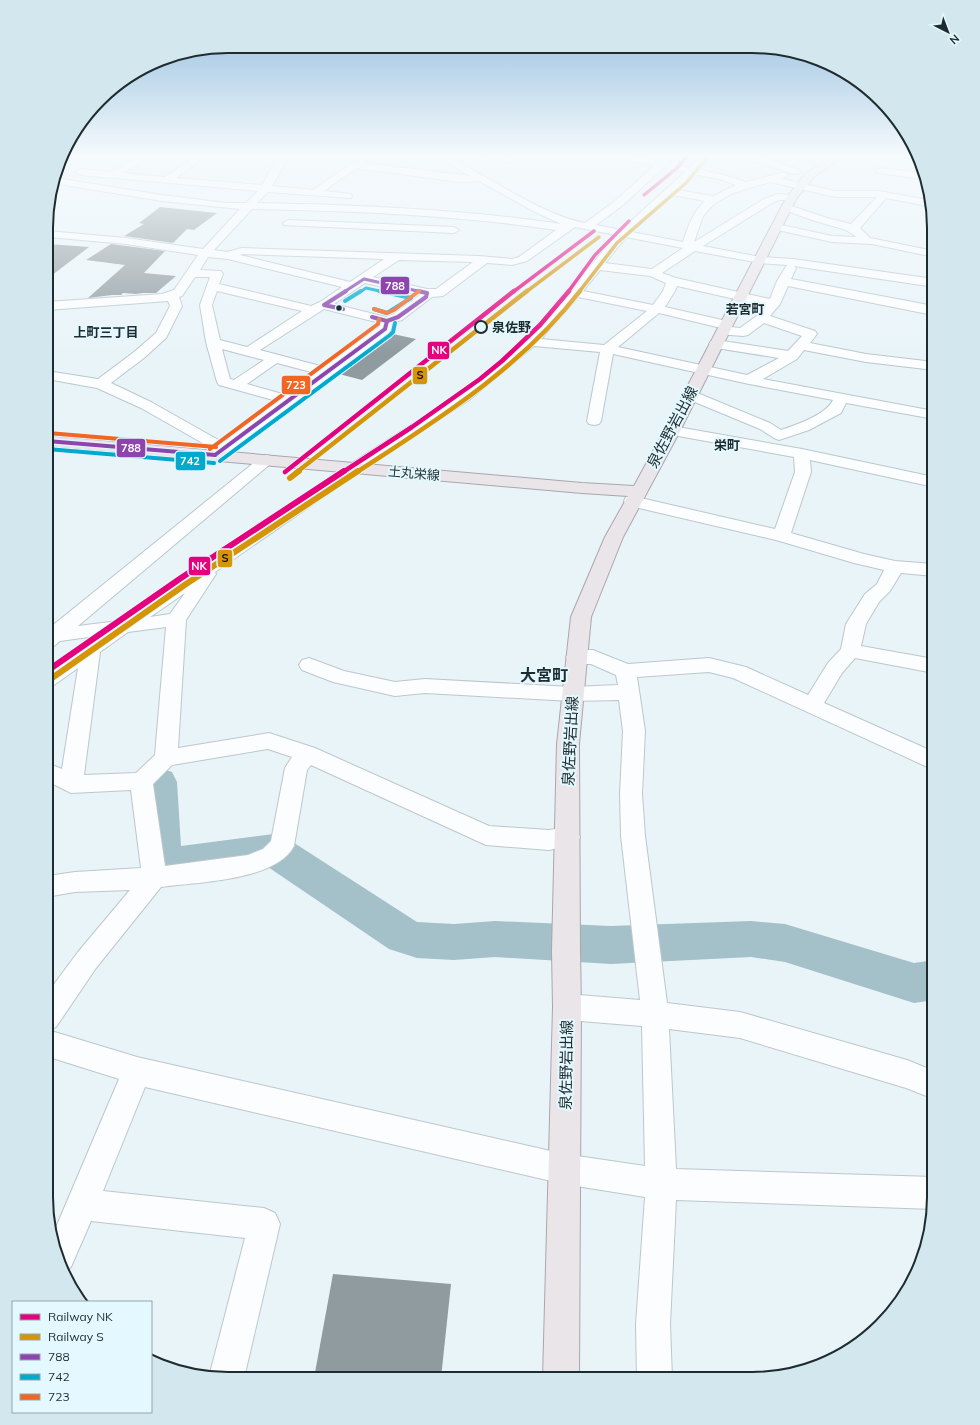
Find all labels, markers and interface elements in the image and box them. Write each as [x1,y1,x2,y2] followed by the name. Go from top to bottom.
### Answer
[928,12,968,52] north arrow
[947,31,962,47] text: N
[380,276,410,295] line badge: 788
[385,279,405,293] text: 788
[725,301,765,317] district label: 若宮町
[334,303,344,313] unlabelled marker
[492,319,531,335] place label: 泉佐野
[474,320,488,334] marker: 泉佐野
[73,324,139,340] district label: 上町三丁目
[427,341,450,360] line badge: NK
[431,343,447,357] text: NK
[412,366,428,385] line badge: S
[416,368,424,382] text: S
[281,375,311,395] line badge: 723
[286,378,306,392] text: 723
[642,383,702,471] street label: 泉佐野岩出線
[714,437,740,453] district label: 栄町
[116,438,146,458] line badge: 788
[121,441,141,455] text: 788
[175,451,206,471] line badge: 742
[180,454,200,468] text: 742
[387,463,441,483] street label: 土丸栄線
[217,549,233,568] line badge: S
[221,551,229,565] text: S
[188,556,211,576] line badge: NK
[191,559,207,573] text: NK
[520,665,568,685] district label: 大宮町
[558,696,582,786] street label: 泉佐野岩出線
[556,1020,576,1110] street label: 泉佐野岩出線
[12,1301,152,1413] legend
[48,1309,113,1324] text: Railway NK
[48,1329,104,1344] text: Railway S
[48,1349,70,1364] text: 788
[48,1369,70,1384] text: 742
[48,1389,70,1404] text: 723

